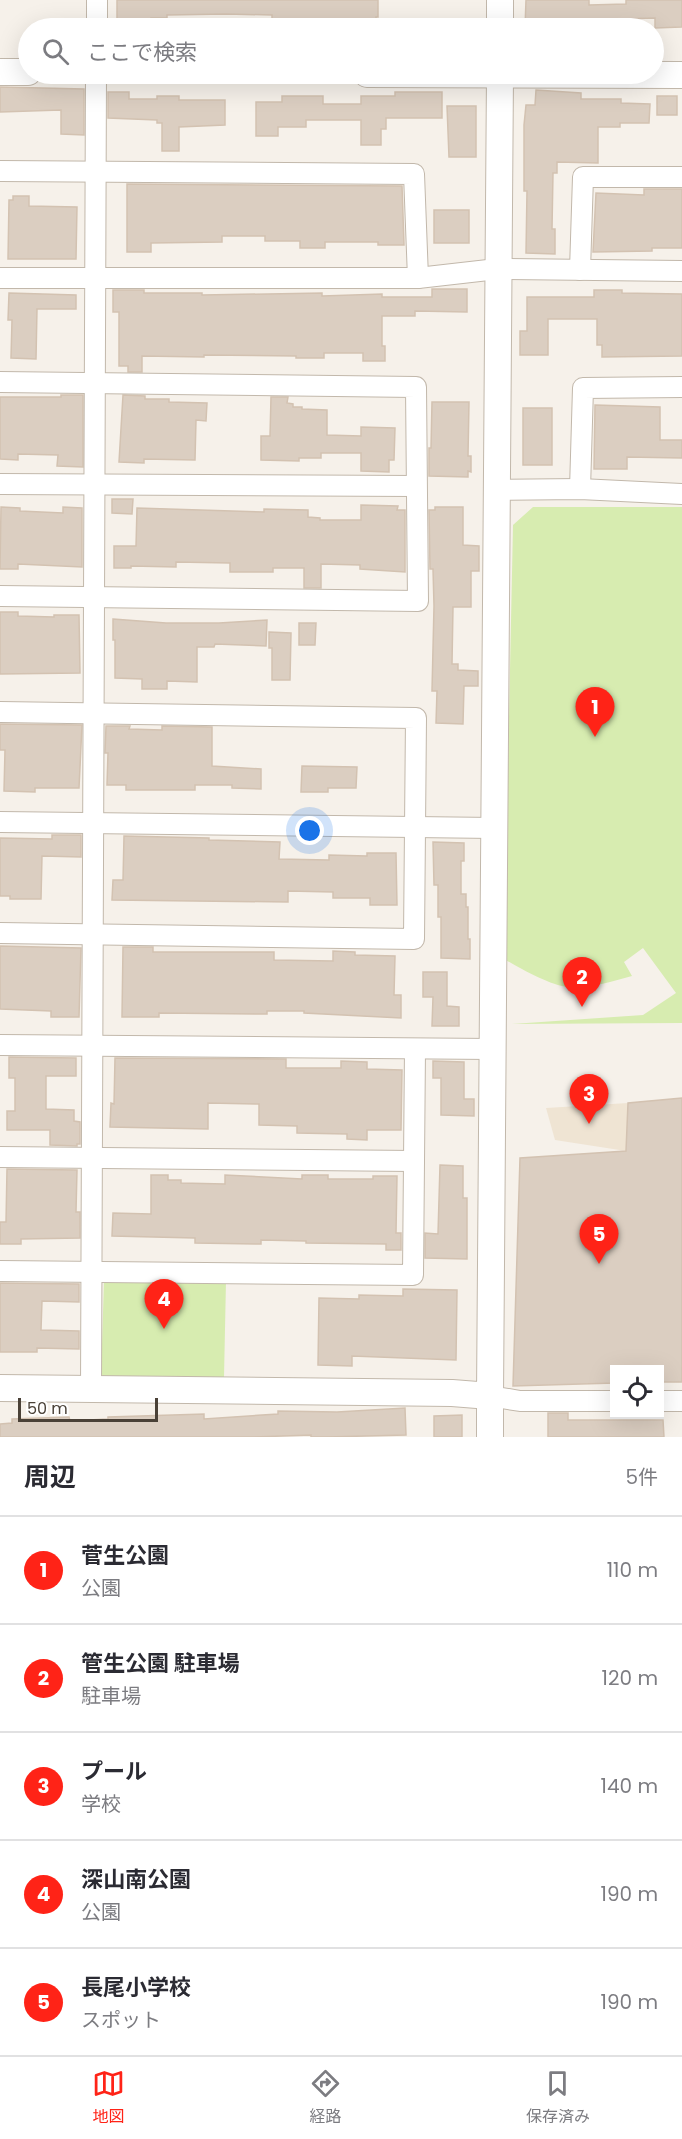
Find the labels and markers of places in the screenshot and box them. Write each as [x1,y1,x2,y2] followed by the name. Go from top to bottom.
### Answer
[576,688,614,737] pin: 1
[562,958,602,1007] pin: 2
[570,1074,608,1124] pin: 3
[580,1214,618,1264] pin: 5
[144,1280,184,1329] pin: 4

